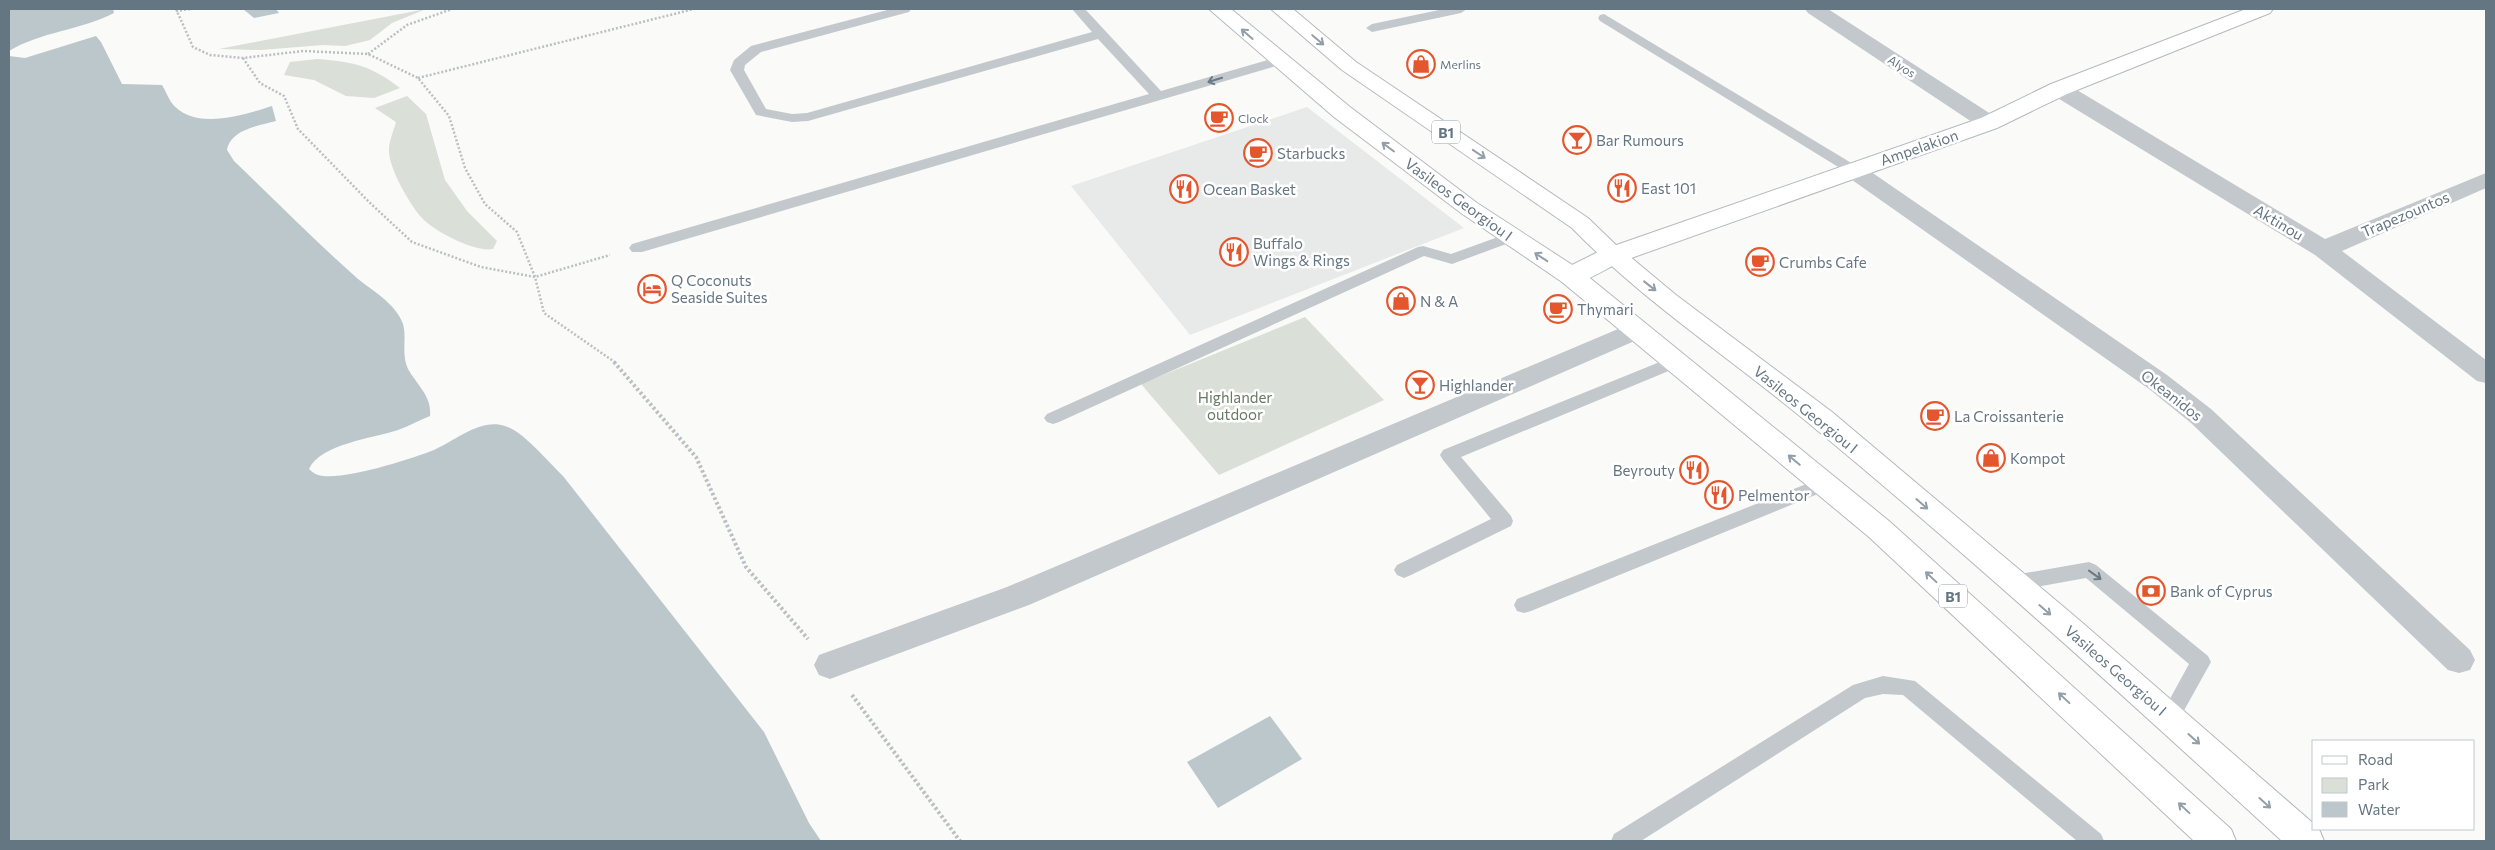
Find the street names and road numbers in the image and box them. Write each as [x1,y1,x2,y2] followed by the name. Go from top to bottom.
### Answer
[1886,52,1918,80] street label: Alyos
[1432,120,1460,144] road number: B1
[1878,125,1960,169] street label: Ampelakion
[1402,154,1516,244] street label: Vasileos Georgiou I
[2358,187,2452,241] street label: Trapezountos
[2251,200,2307,244] street label: Aktinou
[1750,362,1862,456] street label: Vasileos Georgiou I
[2138,366,2206,425] street label: Okeanidos
[1939,584,1967,608] road number: B1
[2062,621,2170,719] street label: Vasileos Georgiou I

